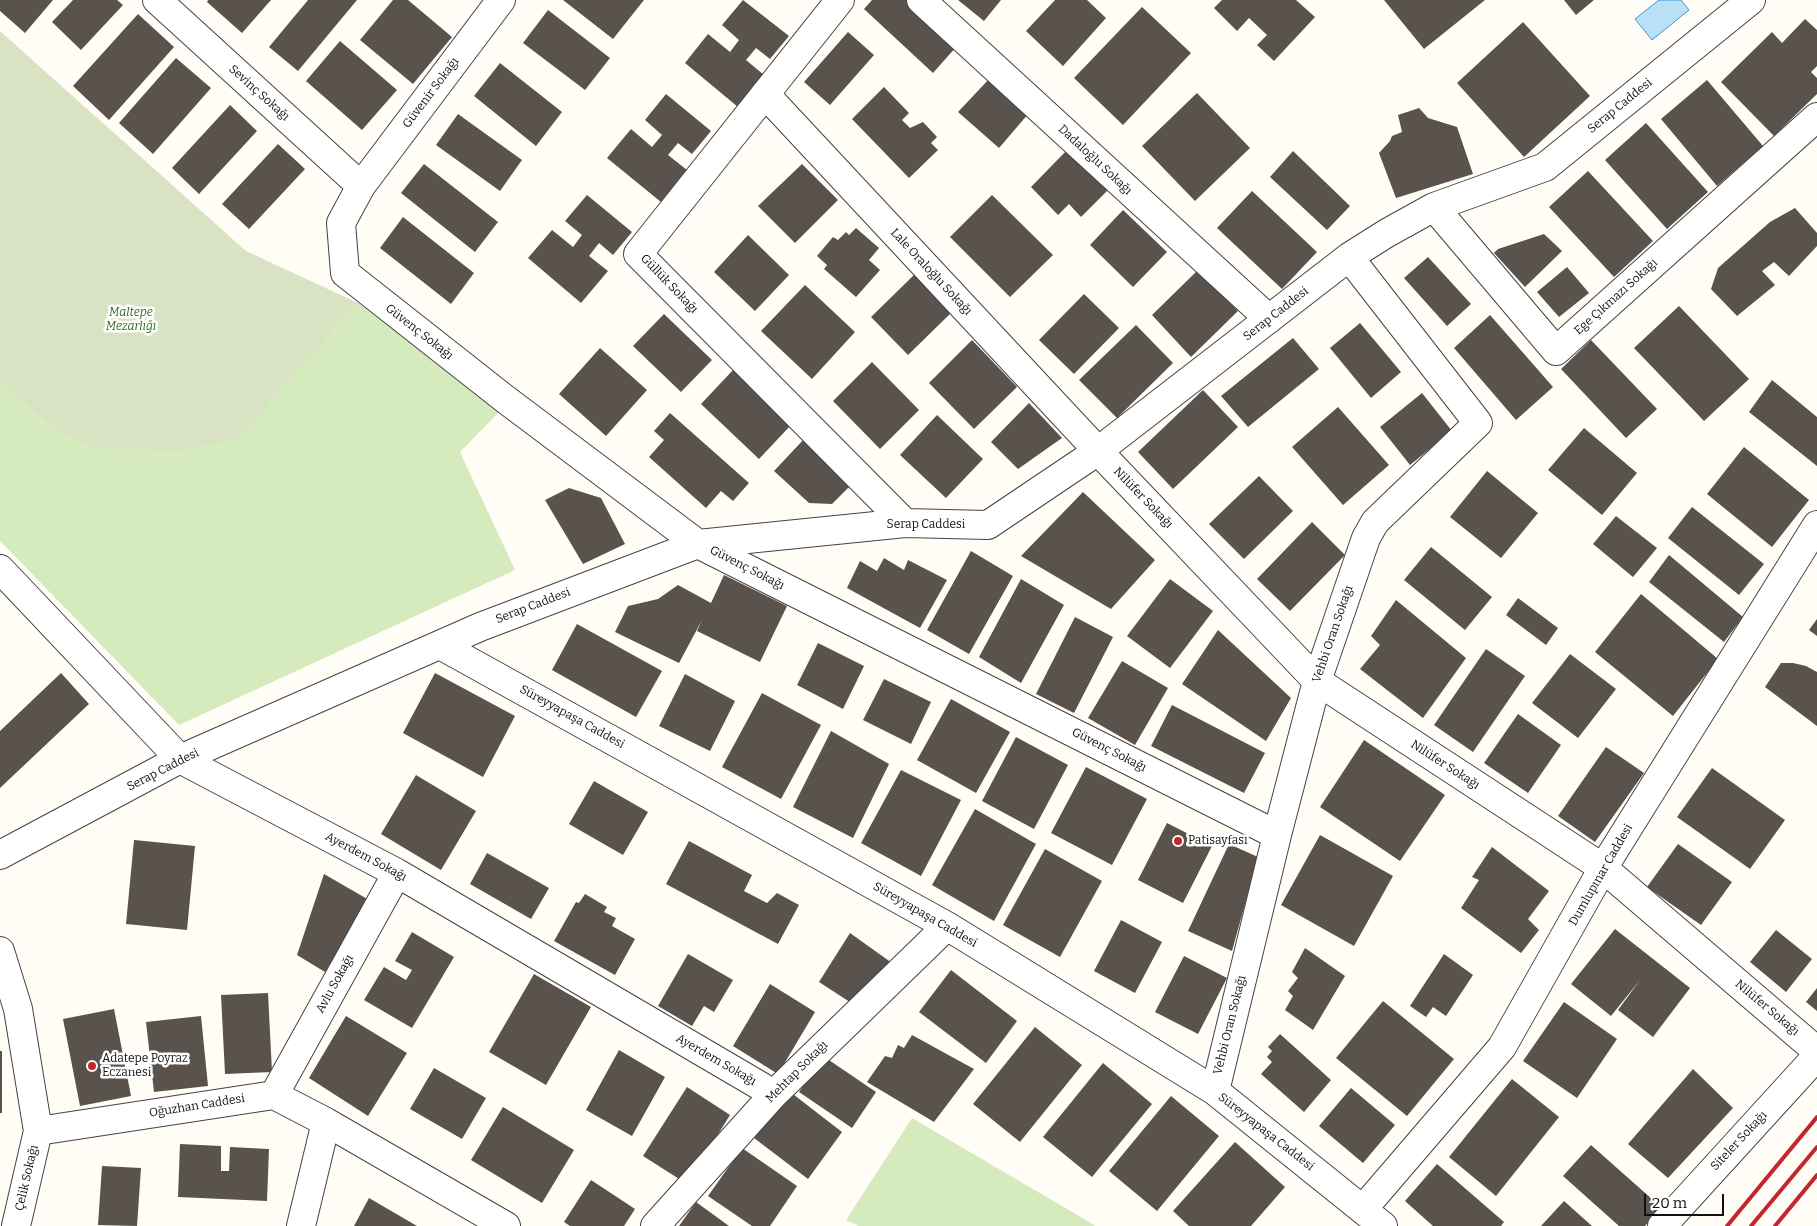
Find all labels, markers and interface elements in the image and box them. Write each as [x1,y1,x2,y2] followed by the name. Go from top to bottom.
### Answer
[400,55,462,131] street label: Güvenir Sokağı
[226,62,292,124] street label: Sevinç Sokağı
[1585,76,1655,136] street label: Serap Caddesi
[1055,122,1135,198] street label: Dadaloğlu Sokağı
[887,226,975,318] street label: Lale Oraloğlu Sokağı
[637,251,701,317] street label: Güllük Sokağı
[1571,256,1661,338] street label: Ege Çıkmazı Sokağı
[1241,284,1311,344] street label: Serap Caddesi
[382,301,456,363] street label: Güvenç Sokağı
[106,306,156,334] park label: Maltepe Mezarlığı
[1110,464,1176,532] street label: Nilüfer Sokağı
[887,518,965,532] street label: Serap Caddesi
[707,543,787,593] street label: Güvenç Sokağı
[1310,584,1356,684] street label: Vehbi Oran Sokağı
[494,585,572,627] street label: Serap Caddesi
[517,682,627,752] street label: Süreyyapaşa Caddesi
[1069,725,1149,775] street label: Güvenç Sokağı
[1408,737,1482,793] street label: Nilüfer Sokağı
[125,746,201,794] street label: Serap Caddesi
[1566,822,1636,928] street label: Dumlupınar Caddesi
[323,829,409,885] street label: Ayerdem Sokağı
[1188,834,1248,848] place label: Patisayfası
[1172,835,1184,847] marker: Patisayfası
[870,879,980,951] street label: Süreyyapaşa Caddesi
[313,952,357,1016] street label: Avlu Sokağı
[1211,974,1249,1076] street label: Vehbi Oran Sokağı
[1732,977,1802,1039] street label: Nilüfer Sokağı
[673,1031,759,1089] street label: Ayerdem Sokağı
[763,1038,831,1106] street label: Mehtap Sokağı
[102,1052,188,1080] place label: Adatepe Poyraz Eczanesi
[86,1060,98,1072] marker: Adatepe Poyraz Eczanesi
[1215,1090,1317,1174] street label: Süreyyapaşa Caddesi
[148,1091,246,1121] street label: Oğuzhan Caddesi
[1708,1108,1770,1174] street label: Siteler Sokağı
[12,1144,42,1212] street label: Çelik Sokağı
[1647,1184,1727,1216] scale bar
[1652,1194,1687,1212] text: 20 m

